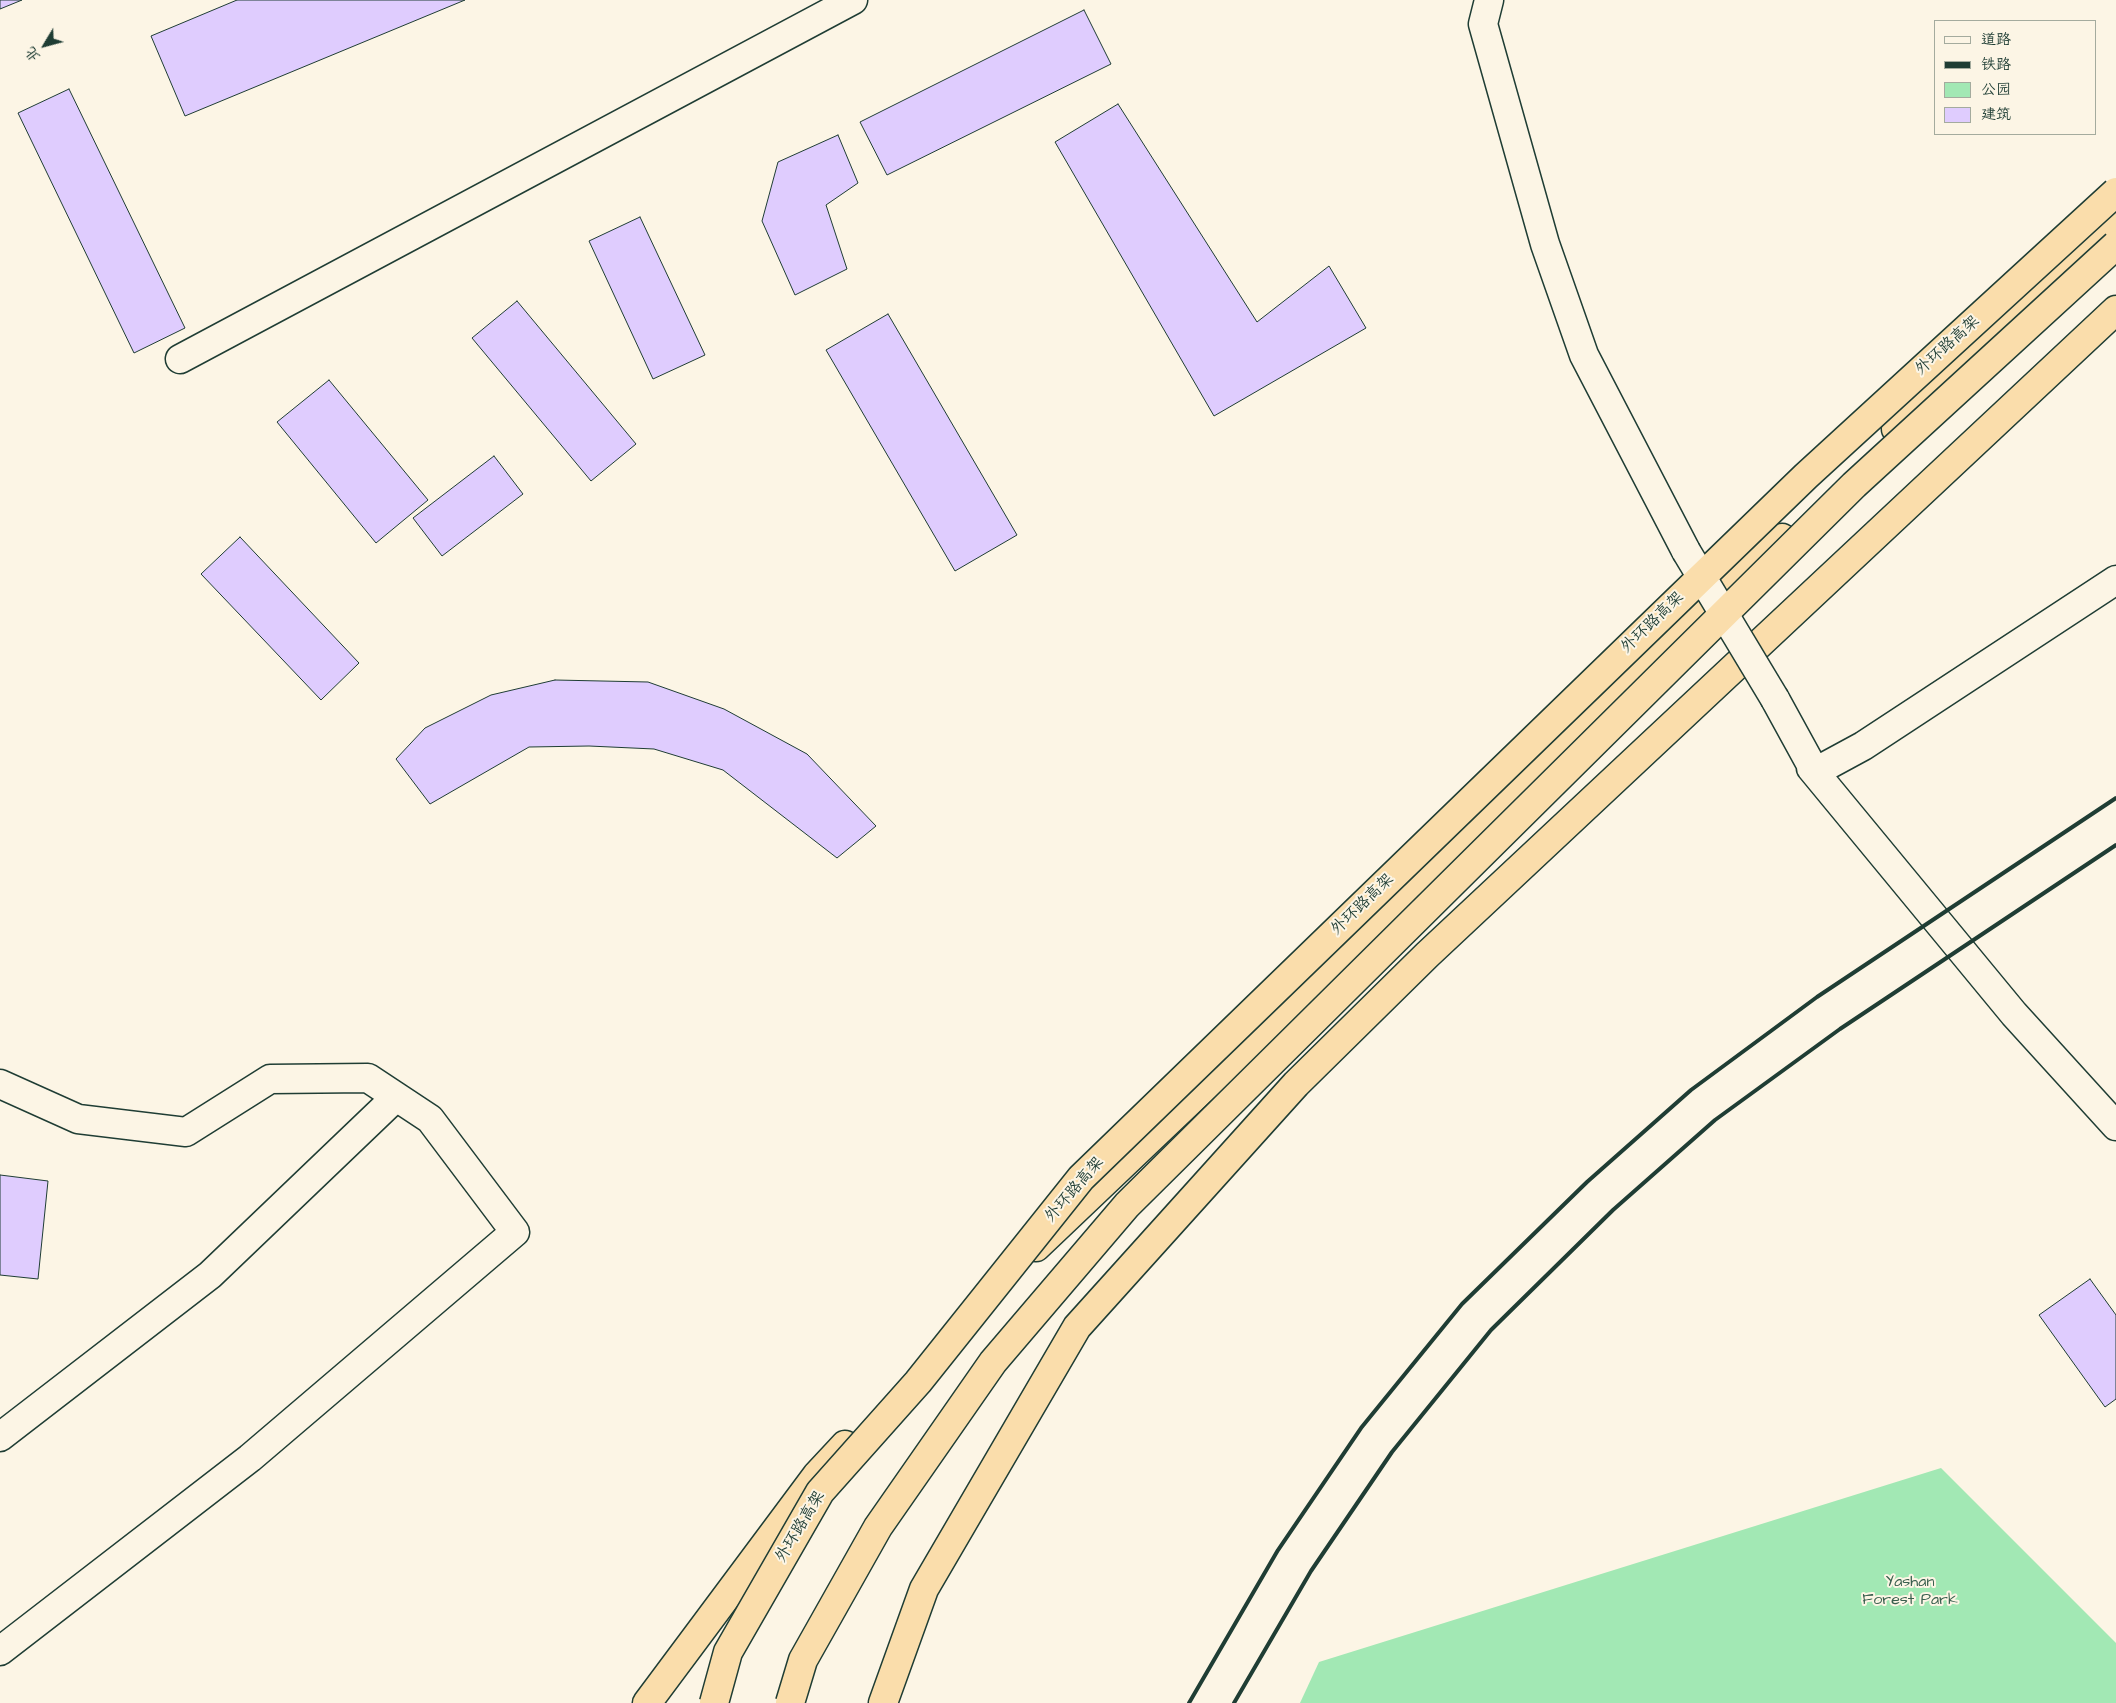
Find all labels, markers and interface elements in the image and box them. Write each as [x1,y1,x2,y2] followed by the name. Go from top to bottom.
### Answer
[20,20,70,70] north arrow
[1934,20,2096,135] legend
[1981,29,2011,50] text: 道路
[21,42,45,66] text: 北
[1981,54,2011,75] text: 铁路
[1981,79,2011,100] text: 公园
[1981,104,2011,125] text: 建筑
[1912,312,1984,380] street label: 外环路高架
[1618,588,1688,658] street label: 外环路高架
[1328,870,1398,940] street label: 外环路高架
[1042,1154,1108,1226] street label: 外环路高架
[772,1488,830,1566] street label: 外环路高架
[1862,1573,1958,1611] park label: Yashan Forest Park

